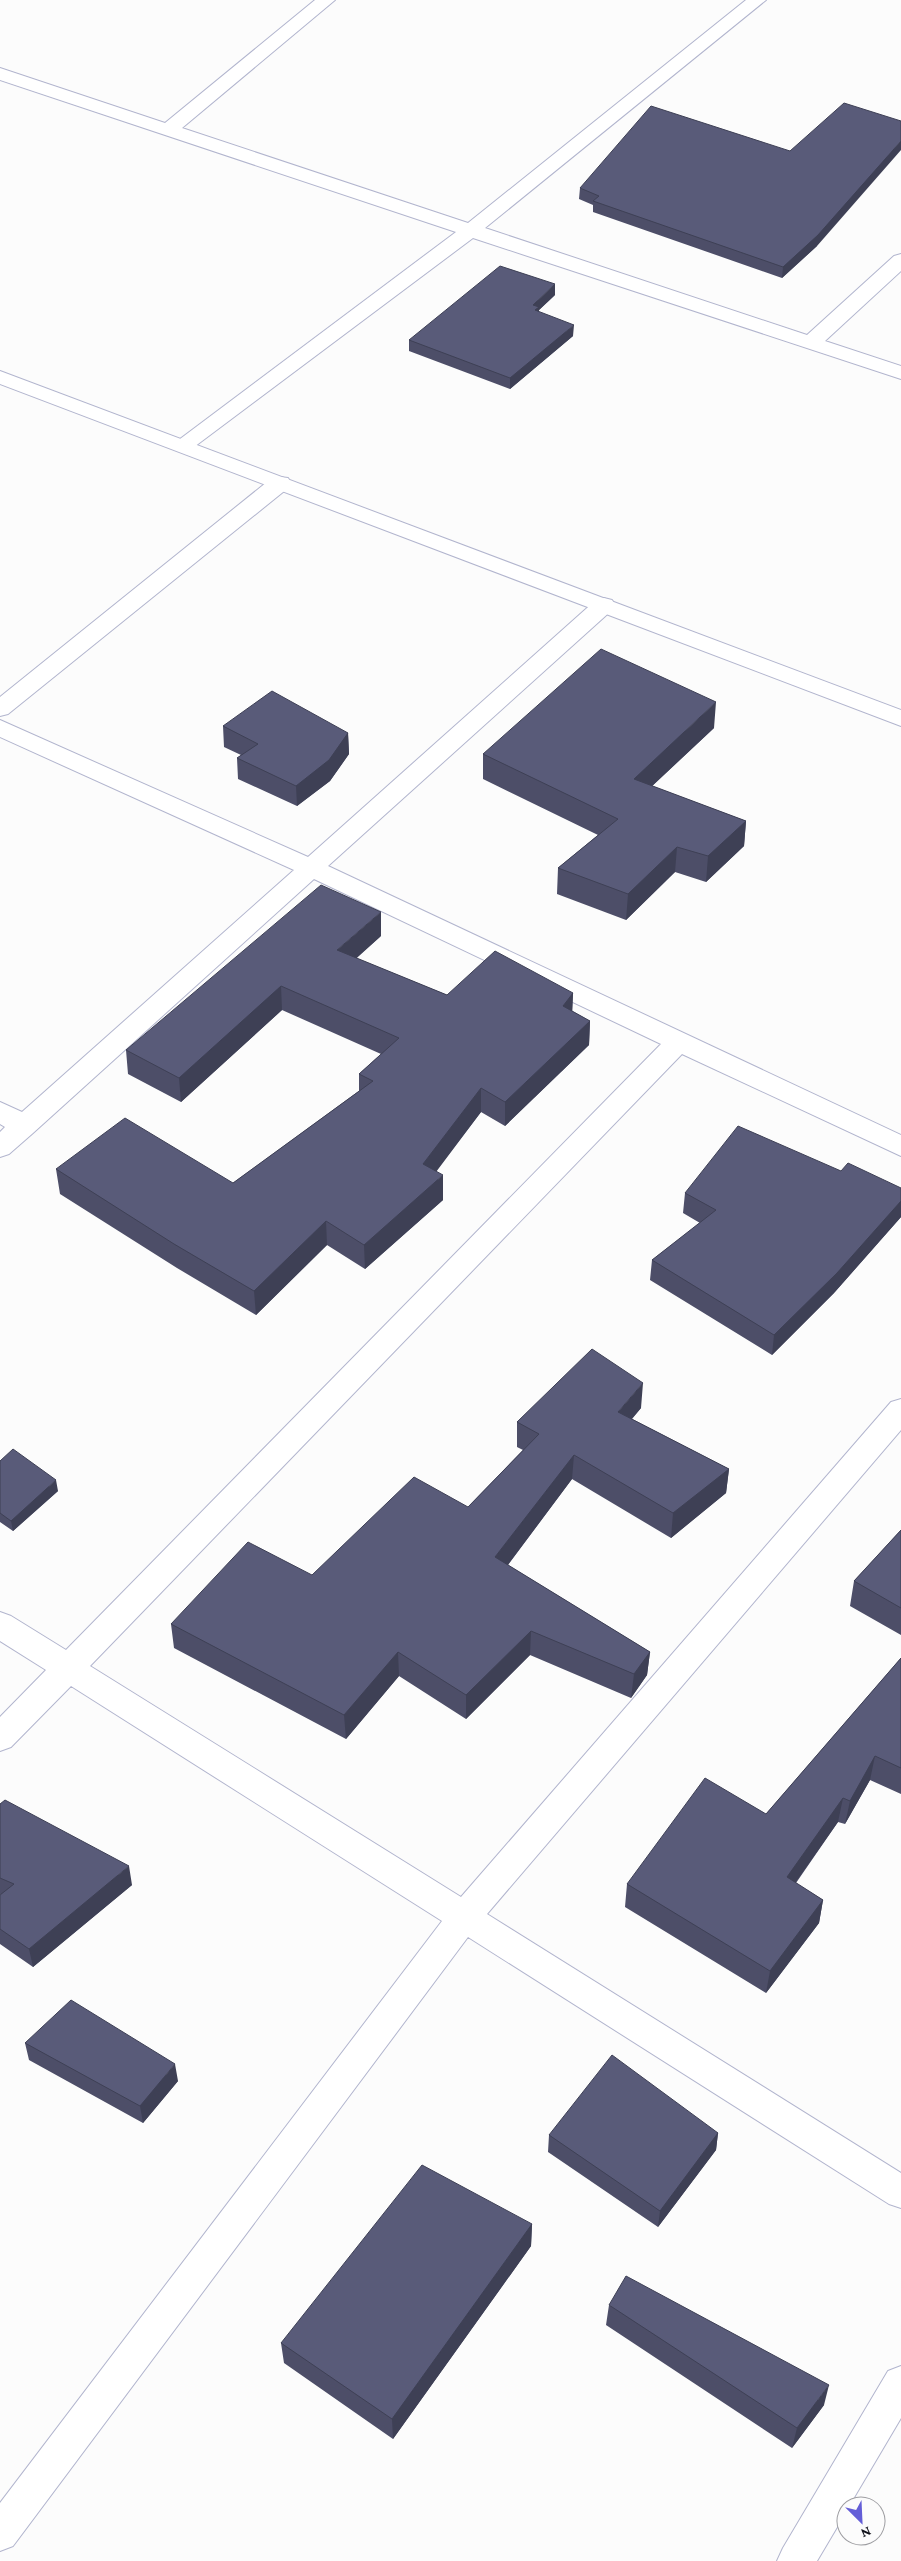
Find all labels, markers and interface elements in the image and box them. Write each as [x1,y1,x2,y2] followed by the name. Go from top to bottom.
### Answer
[836,2496,886,2546] north arrow
[858,2524,874,2542] text: N

